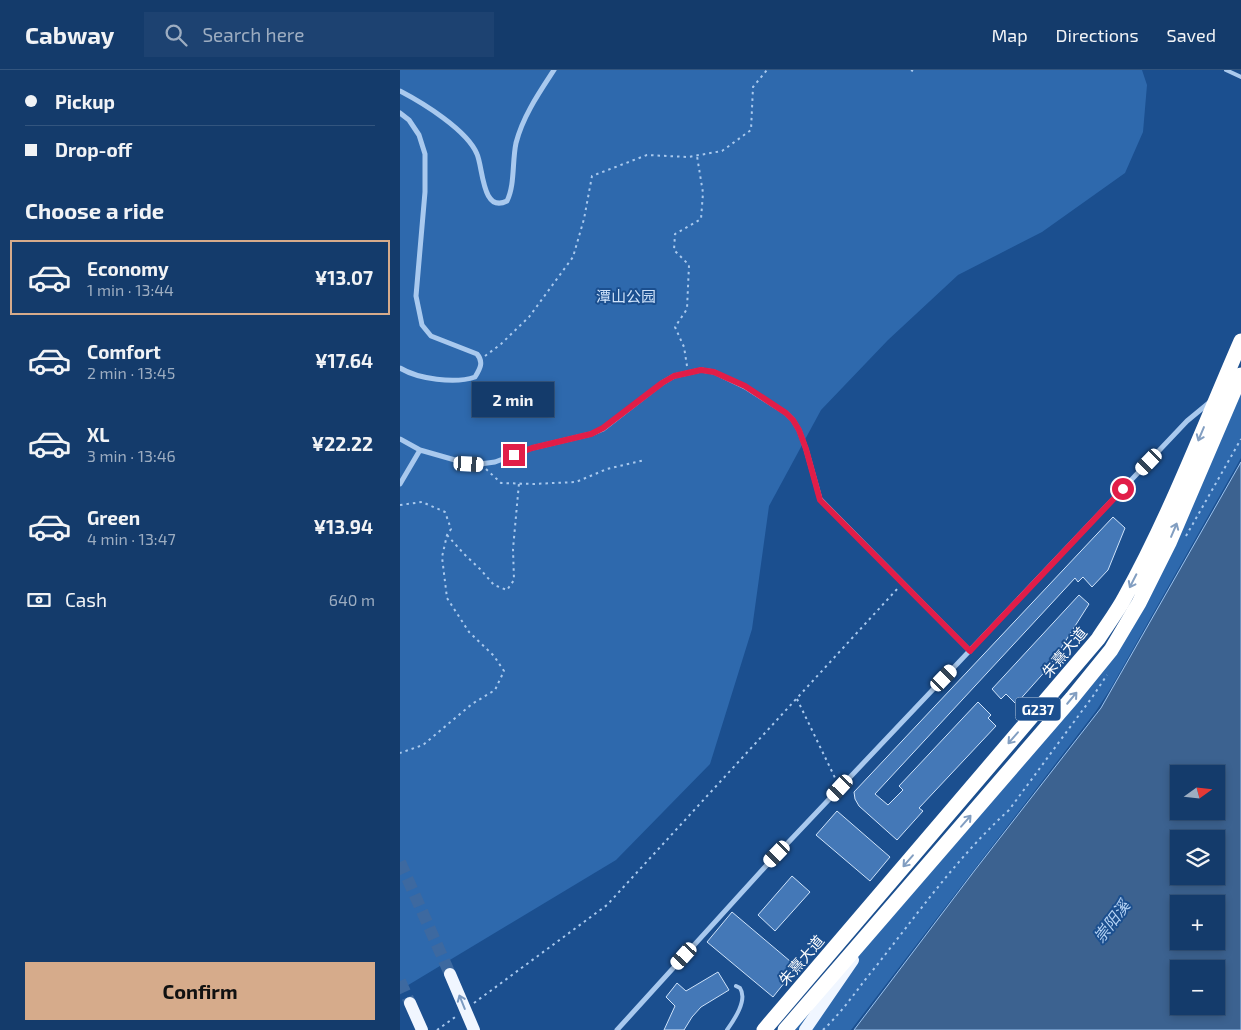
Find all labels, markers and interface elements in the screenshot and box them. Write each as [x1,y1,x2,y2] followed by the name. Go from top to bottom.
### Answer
[144,12,494,57] search box
[25,20,114,49] text: Cabway
[162,21,190,49] icon: search
[202,23,304,46] text: Search here
[991,24,1028,46] text: Map
[1056,24,1139,46] text: Directions
[1167,24,1216,46] text: Saved
[55,90,115,113] text: Pickup
[55,138,132,161] text: Drop-off
[25,197,164,223] text: Choose a ride
[27,255,72,300] icon: car
[87,257,169,280] text: Economy
[315,266,373,289] text: ¥13.07
[87,280,174,299] text: 1 min · 13:44
[596,287,656,305] park label: 潭山公园
[27,338,72,383] icon: car
[87,340,161,363] text: Comfort
[315,349,373,372] text: ¥17.64
[87,363,175,382] text: 2 min · 13:45
[473,382,555,418] callout: 2 min
[493,390,533,409] text: 2 min
[27,421,72,466] icon: car
[87,423,109,446] text: XL
[1196,426,1206,441] one-way arrow
[312,432,373,455] text: ¥22.22
[503,444,525,466] route end
[87,446,176,465] text: 3 min · 13:46
[1133,446,1164,478] car
[453,456,484,472] car
[1112,478,1134,500] route start
[27,504,72,549] icon: car
[87,506,140,529] text: Green
[313,515,373,538] text: ¥13.94
[1170,523,1180,538] one-way arrow
[87,529,176,548] text: 4 min · 13:47
[1128,574,1138,589] one-way arrow
[25,586,53,614] icon: cash
[65,588,107,611] text: Cash
[329,590,375,609] text: 640 m
[1038,623,1090,681] street label: 朱熹大道
[928,662,959,694] car
[1066,691,1077,704] one-way arrow
[1016,698,1060,720] road number: G237
[1008,731,1019,744] one-way arrow
[1170,765,1225,820] north arrow
[1170,765,1225,1015] map controls
[824,772,855,804] car
[960,814,971,827] one-way arrow
[1170,830,1225,885] button: layers
[761,838,792,870] car
[902,855,913,868] one-way arrow
[1089,895,1134,946] water label: 崇阳溪
[1170,895,1225,950] button: +
[775,931,827,989] street label: 朱熹大道
[668,940,699,972] car
[1170,960,1225,1015] button: −
[25,962,375,1020] button: Confirm
[457,995,466,1010] one-way arrow

